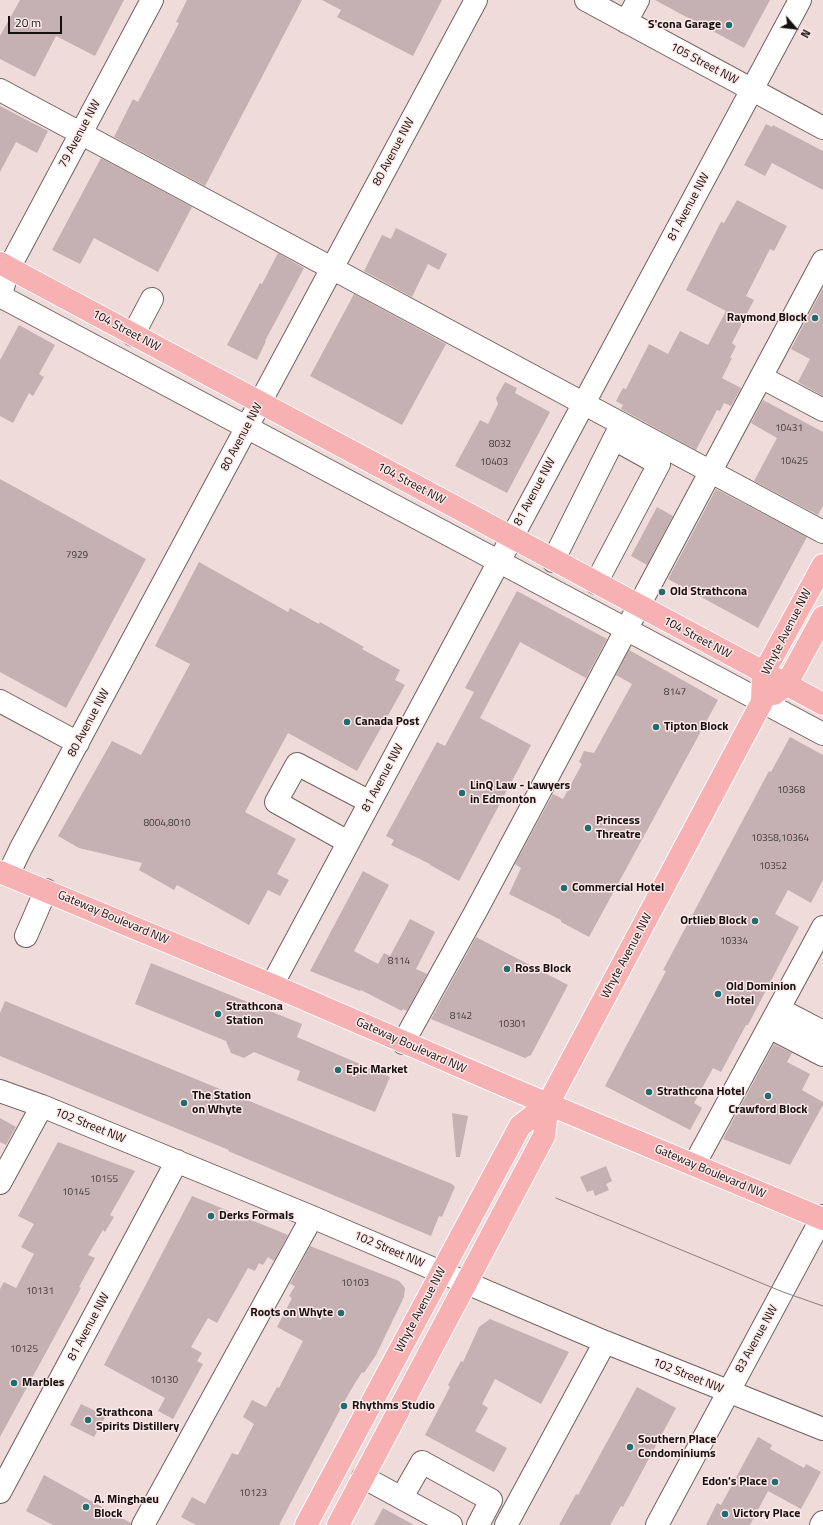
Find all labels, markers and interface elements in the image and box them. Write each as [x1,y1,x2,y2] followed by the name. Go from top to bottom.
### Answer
[10,8,64,34] scale bar
[775,8,815,48] north arrow
[15,13,41,32] text: 20 m
[648,18,721,32] place label: S'cona Garage
[724,20,734,30] marker: S'cona Garage
[797,27,814,41] text: N
[667,40,741,88] street label: 105 Street NW
[56,98,104,170] street label: 79 Avenue NW
[370,116,418,188] street label: 80 Avenue NW
[665,171,713,243] street label: 81 Avenue NW
[89,307,163,355] street label: 104 Street NW
[727,311,807,325] place label: Raymond Block
[810,313,820,323] marker: Raymond Block
[218,401,266,473] street label: 80 Avenue NW
[775,423,803,435] house number: 10431
[489,439,511,451] house number: 8032
[511,456,559,528] street label: 81 Avenue NW
[780,456,808,468] house number: 10425
[480,457,508,469] house number: 10403
[374,460,448,508] street label: 104 Street NW
[66,550,88,562] house number: 7929
[670,585,747,599] place label: Old Strathcona
[657,587,667,597] marker: Old Strathcona
[759,587,815,677] street label: Whyte Avenue NW
[660,614,734,662] street label: 104 Street NW
[65,687,113,759] street label: 80 Avenue NW
[664,687,686,699] house number: 8147
[355,715,419,729] place label: Canada Post
[342,717,352,727] marker: Canada Post
[664,720,728,734] place label: Tipton Block
[651,722,661,732] marker: Tipton Block
[359,742,407,814] street label: 81 Avenue NW
[470,779,570,807] place label: LinQ Law - Lawyers in Edmonton
[777,785,805,797] house number: 10368
[457,788,467,798] marker: LinQ Law - Lawyers in Edmonton
[596,814,641,842] place label: Princess Threatre
[143,818,191,830] house number: 8004,8010
[583,823,593,833] marker: Princess Threatre
[751,833,809,845] house number: 10358,10364
[759,861,787,873] house number: 10352
[572,881,664,895] place label: Commercial Hotel
[559,883,569,893] marker: Commercial Hotel
[55,888,171,948] street label: Gateway Boulevard NW
[598,911,656,1001] street label: Whyte Avenue NW
[680,914,747,928] place label: Ortlieb Block
[750,916,760,926] marker: Ortlieb Block
[720,936,748,948] house number: 10334
[388,956,410,968] house number: 8114
[515,962,571,976] place label: Ross Block
[502,964,512,974] marker: Ross Block
[726,980,796,1008] place label: Old Dominion Hotel
[713,989,723,999] marker: Old Dominion Hotel
[226,1000,283,1028] place label: Strathcona Station
[213,1009,223,1019] marker: Strathcona Station
[450,1011,472,1023] house number: 8142
[354,1015,468,1077] street label: Gateway Boulevard NW
[498,1019,526,1031] house number: 10301
[346,1063,408,1077] place label: Epic Market
[333,1065,343,1075] marker: Epic Market
[657,1085,745,1099] place label: Strathcona Hotel
[644,1087,654,1097] marker: Strathcona Hotel
[192,1089,251,1117] place label: The Station on Whyte
[763,1091,773,1101] marker: Crawford Block
[179,1098,189,1108] marker: The Station on Whyte
[728,1103,808,1117] place label: Crawford Block
[52,1105,128,1147] street label: 102 Street NW
[652,1142,768,1202] street label: Gateway Boulevard NW
[90,1174,118,1186] house number: 10155
[62,1187,90,1199] house number: 10145
[219,1209,294,1223] place label: Derks Formals
[206,1211,216,1221] marker: Derks Formals
[352,1229,426,1271] street label: 102 Street NW
[392,1265,450,1355] street label: Whyte Avenue NW
[341,1278,369,1290] house number: 10103
[26,1286,54,1298] house number: 10131
[65,1291,113,1363] street label: 81 Avenue NW
[733,1303,781,1375] street label: 83 Avenue NW
[250,1306,333,1320] place label: Roots on Whyte
[336,1308,346,1318] marker: Roots on Whyte
[10,1344,38,1356] house number: 10125
[650,1355,726,1397] street label: 102 Street NW
[150,1375,178,1387] house number: 10130
[22,1376,64,1390] place label: Marbles
[9,1378,19,1388] marker: Marbles
[352,1399,435,1413] place label: Rhythms Studio
[339,1401,349,1411] marker: Rhythms Studio
[96,1406,179,1434] place label: Strathcona Spirits Distillery
[83,1415,93,1425] marker: Strathcona Spirits Distillery
[638,1433,716,1461] place label: Southern Place Condominiums
[625,1442,635,1452] marker: Southern Place Condominiums
[702,1475,767,1489] place label: Edon's Place
[770,1477,780,1487] marker: Edon's Place
[239,1488,267,1500] house number: 10123
[94,1493,159,1521] place label: A. Minghaeu Block
[81,1502,91,1512] marker: A. Minghaeu Block
[733,1507,800,1521] place label: Victory Place
[720,1509,730,1519] marker: Victory Place

